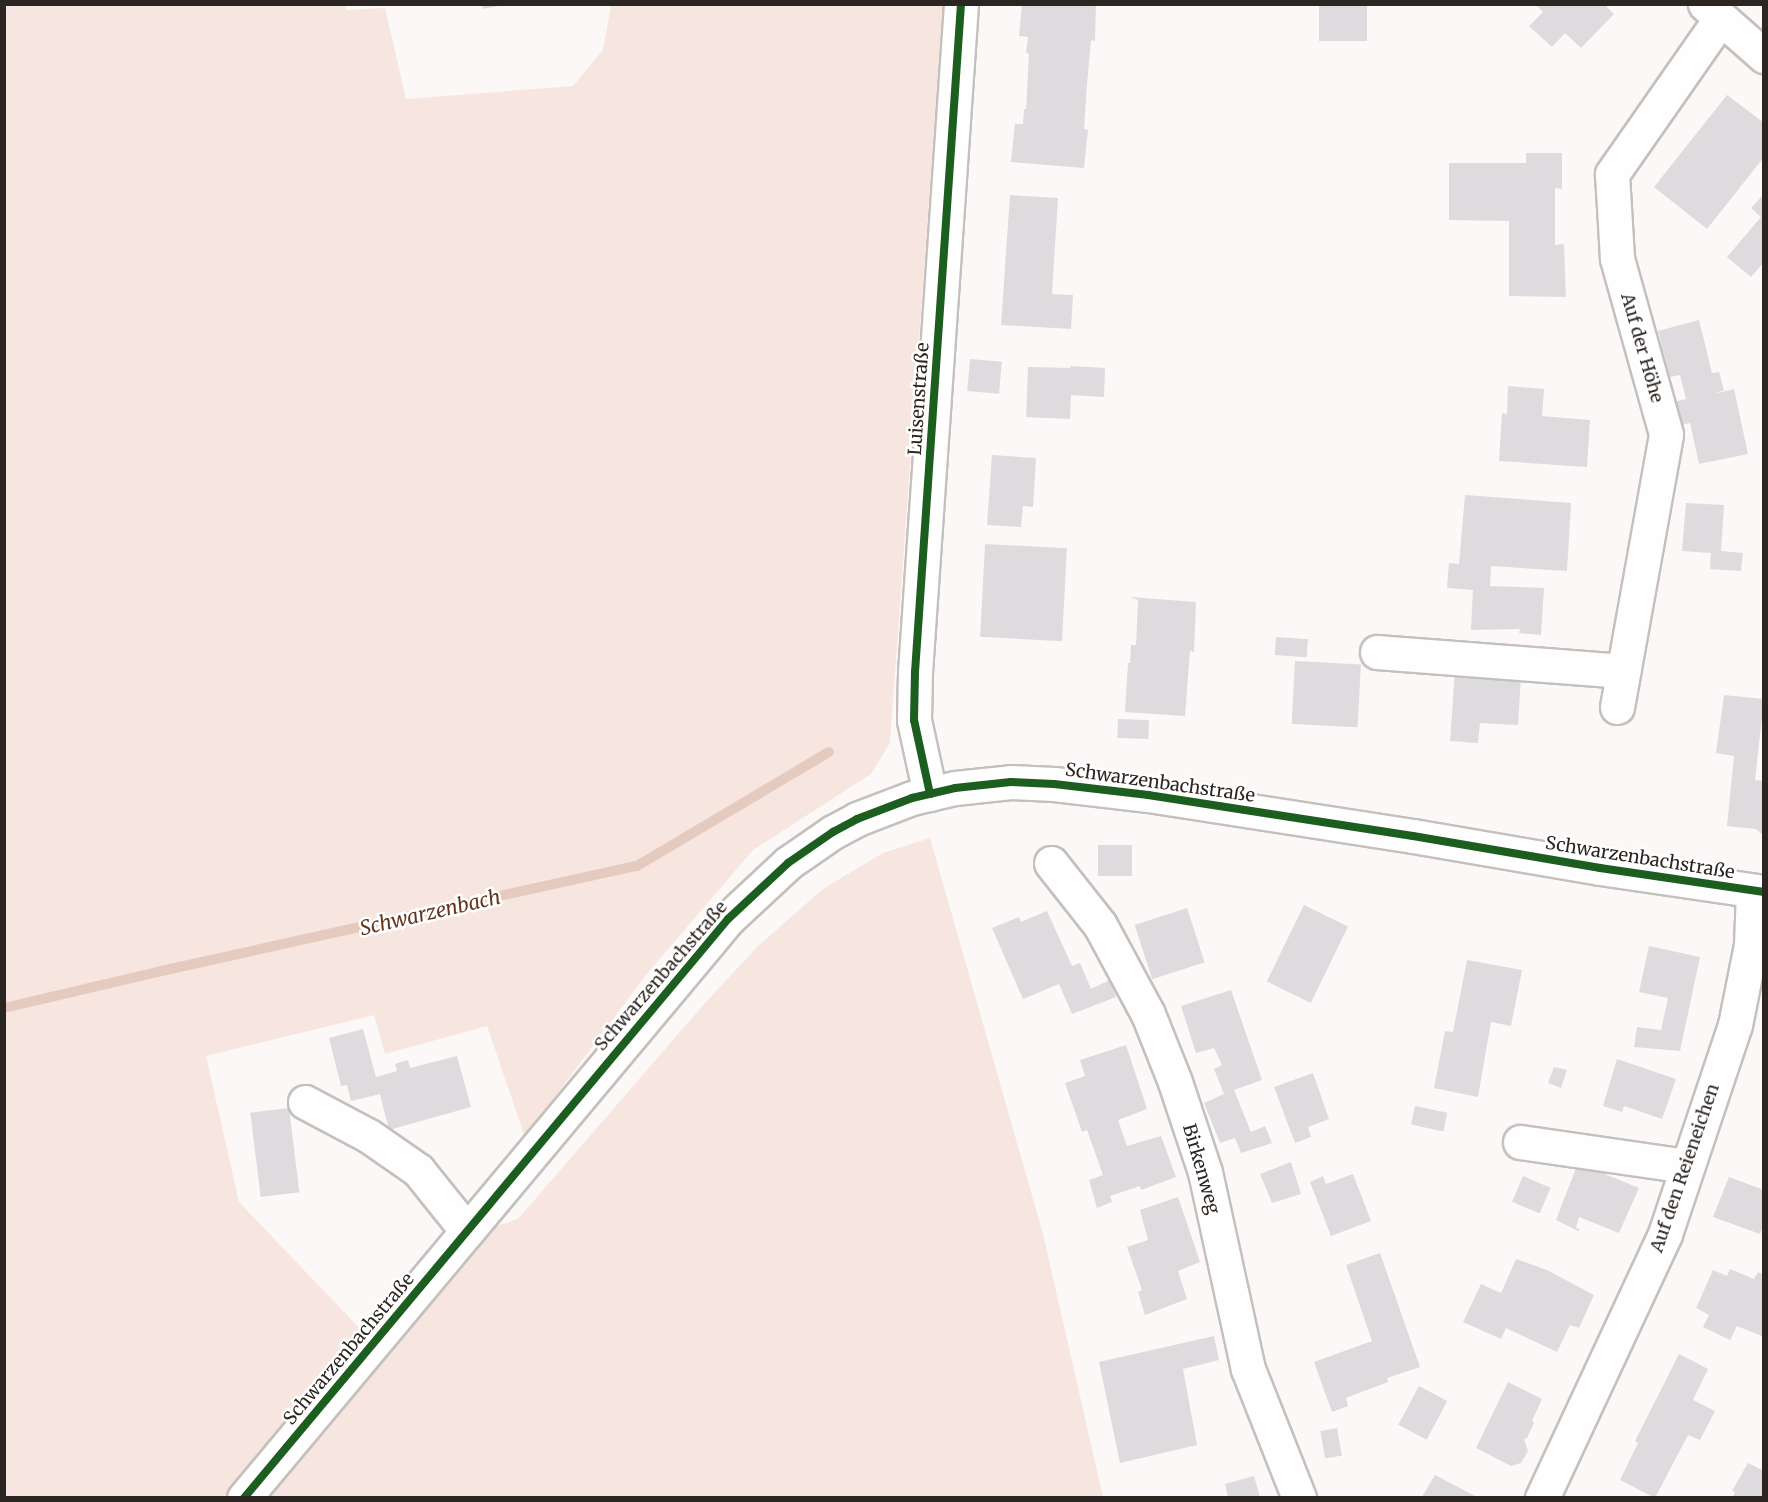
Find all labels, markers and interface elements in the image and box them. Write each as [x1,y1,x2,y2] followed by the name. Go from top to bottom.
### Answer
[1616,291,1668,405] street label: Auf der Höhe
[904,342,934,456] street label: Luisenstraße
[1064,759,1256,807] street label: Schwarzenbachstraße
[1544,832,1736,884] street label: Schwarzenbachstraße
[357,884,503,940] water label: Schwarzenbach
[590,897,732,1055] street label: Schwarzenbachstraße
[1646,1081,1724,1255] street label: Auf den Reieneichen
[1178,1121,1224,1217] street label: Birkenweg
[279,1269,419,1429] street label: Schwarzenbachstraße

